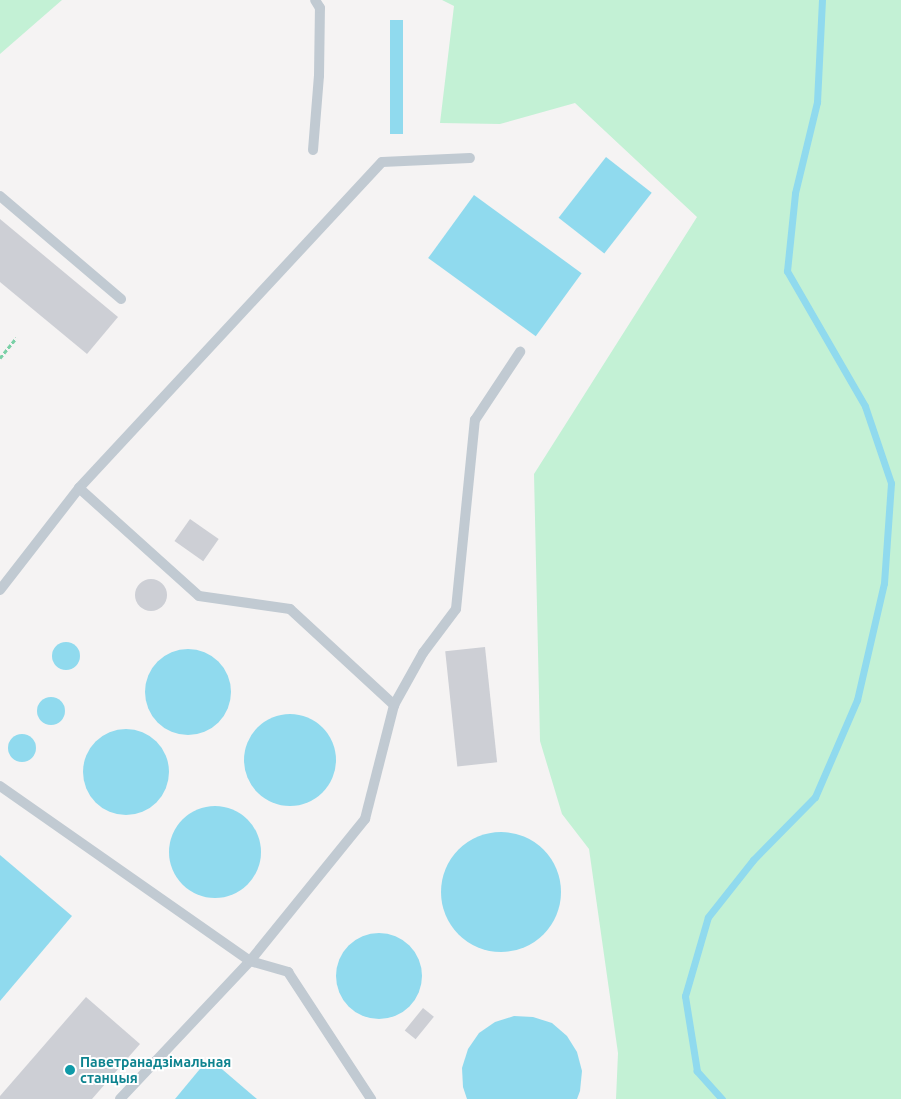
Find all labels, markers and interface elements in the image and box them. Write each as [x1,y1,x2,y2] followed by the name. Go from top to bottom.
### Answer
[80,1054,231,1086] place label: Паветранадзімальная станцыя
[64,1064,76,1076] marker: Паветранадзімальная станцыя

